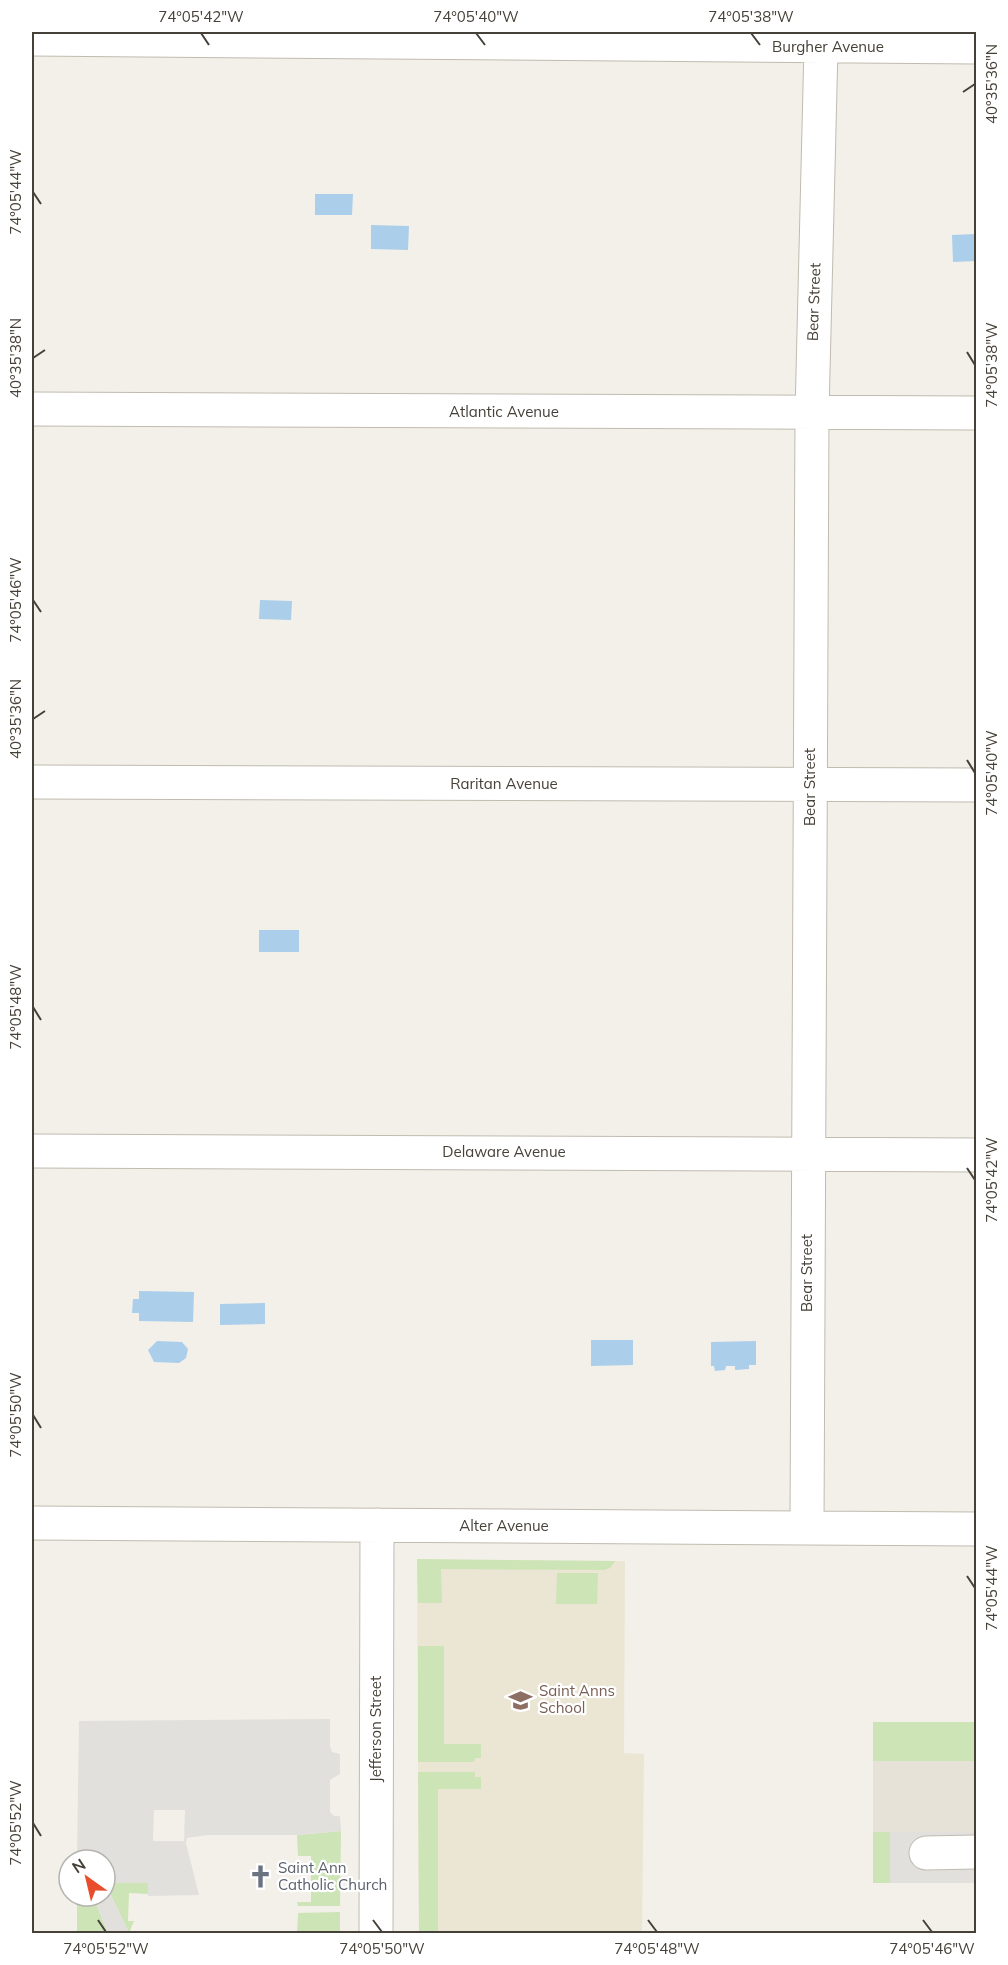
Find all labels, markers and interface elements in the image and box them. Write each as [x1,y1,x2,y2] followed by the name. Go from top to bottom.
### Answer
[158,7,244,26] text: 74°05'42"W
[433,7,519,26] text: 74°05'40"W
[708,7,794,26] text: 74°05'38"W
[772,37,884,56] street label: Burgher Avenue
[982,44,1001,124] text: 40°35'36"N
[6,149,25,235] text: 74°05'44"W
[803,263,824,341] street label: Bear Street
[6,318,25,398] text: 40°35'38"N
[982,322,1001,408] text: 74°05'38"W
[449,402,559,421] street label: Atlantic Avenue
[6,557,25,643] text: 74°05'46"W
[6,679,25,759] text: 40°35'36"N
[982,730,1001,816] text: 74°05'40"W
[800,748,819,826] street label: Bear Street
[450,774,558,793] street label: Raritan Avenue
[6,964,25,1050] text: 74°05'48"W
[982,1137,1001,1223] text: 74°05'42"W
[442,1142,566,1161] street label: Delaware Avenue
[797,1234,816,1312] street label: Bear Street
[6,1372,25,1458] text: 74°05'50"W
[459,1516,549,1535] street label: Alter Avenue
[982,1545,1001,1631] text: 74°05'44"W
[366,1676,385,1782] street label: Jefferson Street
[539,1681,615,1717] place label: Saint Anns School
[508,1687,534,1713] school or university icon: Saint Anns School
[6,1780,25,1866] text: 74°05'52"W
[57,1848,117,1908] north arrow
[68,1854,89,1877] text: N
[278,1858,387,1894] place label: Saint Ann Catholic Church
[247,1864,273,1890] church icon: Saint Ann Catholic Church
[63,1939,149,1958] text: 74°05'52"W
[339,1939,425,1958] text: 74°05'50"W
[614,1939,700,1958] text: 74°05'48"W
[889,1939,975,1958] text: 74°05'46"W

